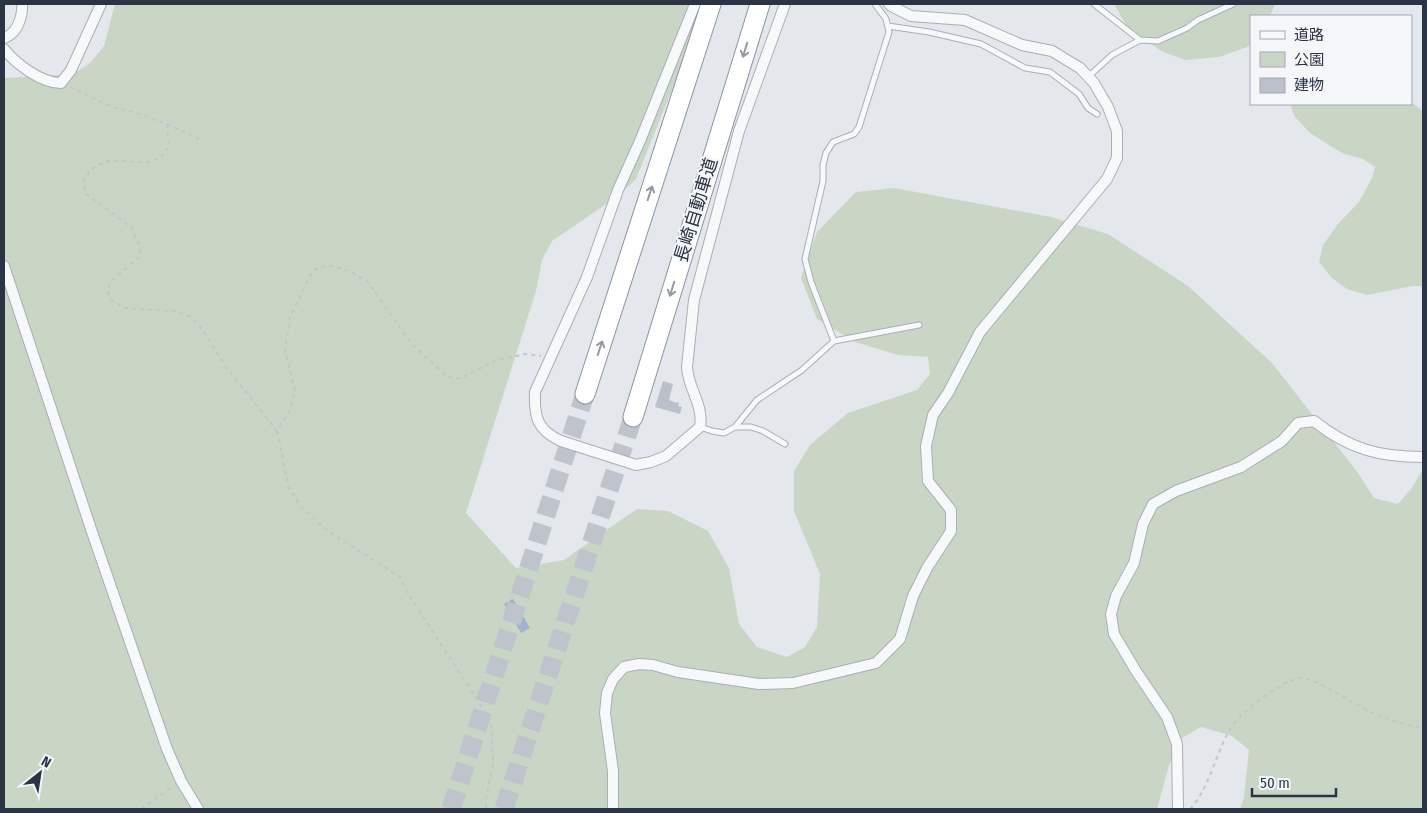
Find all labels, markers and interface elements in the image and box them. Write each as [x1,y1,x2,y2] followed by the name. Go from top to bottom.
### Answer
[1250,15,1412,105] legend
[1294,26,1324,44] text: 道路
[740,42,750,58] one-way arrow
[1294,51,1324,69] text: 公園
[1294,76,1324,94] text: 建物
[670,155,722,265] street label: 長崎自動車道
[646,186,655,202] one-way arrow
[667,281,676,297] one-way arrow
[596,341,605,356] one-way arrow
[15,748,65,798] north arrow
[38,753,54,772] text: N
[1252,766,1336,798] scale bar
[1260,774,1290,792] text: 50 m

